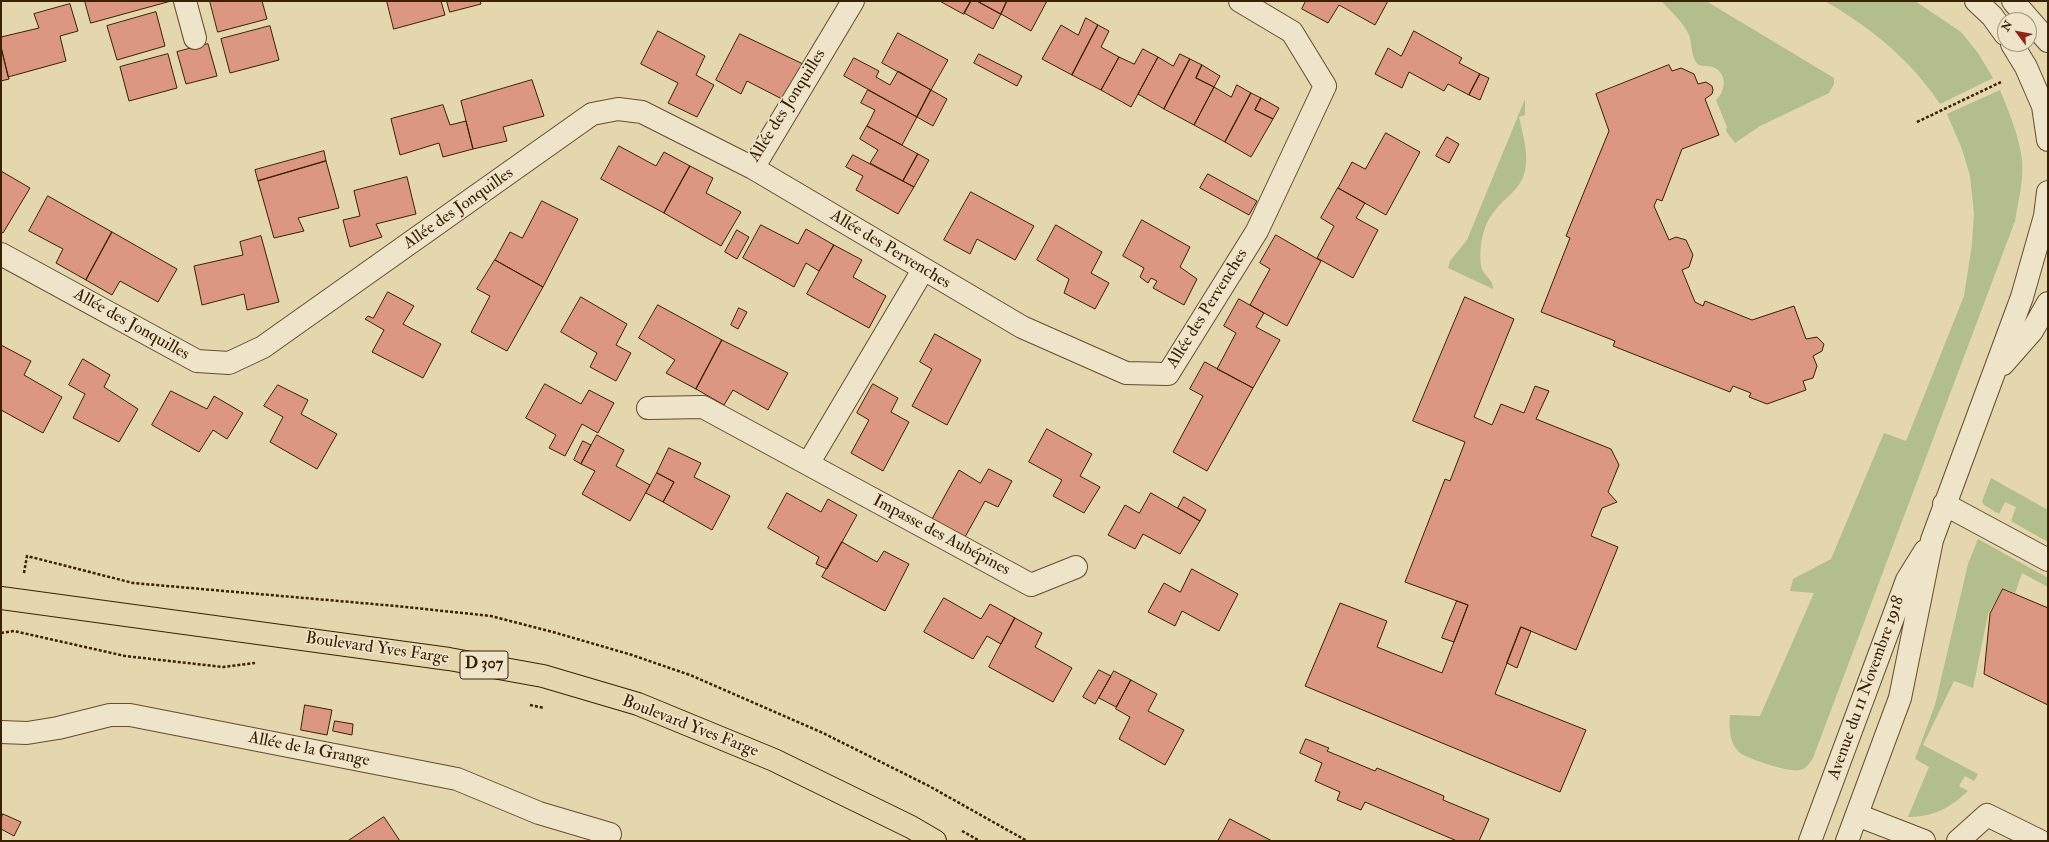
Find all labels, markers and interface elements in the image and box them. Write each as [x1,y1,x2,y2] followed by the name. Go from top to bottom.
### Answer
[1997,12,2037,52] north arrow
[1999,18,2015,34] text: N
[745,46,831,166] street label: Allée des Jonquilles
[400,164,518,254] street label: Allée des Jonquilles
[826,206,954,294] street label: Allée des Pervenches
[1163,246,1253,372] street label: Allée des Pervenches
[69,285,193,365] street label: Allée des Jonquilles
[869,491,1013,581] street label: Impasse des Aubépines
[1824,594,1910,782] street label: Avenue du 11 Novembre 1918
[304,629,450,669] street label: Boulevard Yves Farge
[460,651,508,679] road number: D 307
[619,692,761,762] street label: Boulevard Yves Farge
[247,728,371,772] street label: Allée de la Grange

